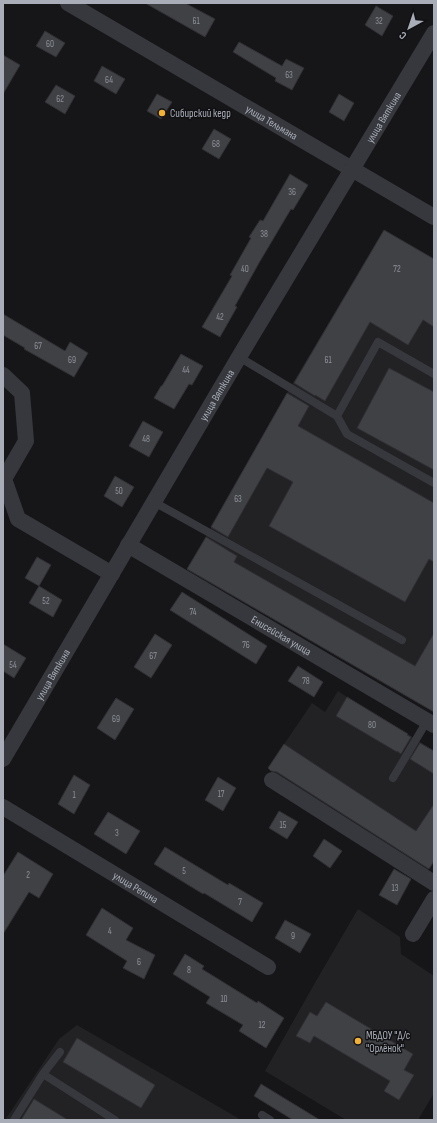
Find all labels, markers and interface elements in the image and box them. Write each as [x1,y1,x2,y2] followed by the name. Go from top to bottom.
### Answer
[389,8,429,48] north arrow
[192,16,200,27] house number: 61
[375,16,383,27] house number: 32
[396,28,409,42] text: С
[46,39,54,50] house number: 60
[285,70,293,81] house number: 63
[105,75,113,86] house number: 64
[363,90,404,145] street label: улица Вяткина
[56,94,64,105] house number: 62
[243,102,300,143] street label: улица Тельмана
[170,107,231,120] place label: Сибирский кедр
[157,108,167,118] marker: Сибирский кедр
[212,139,220,150] house number: 68
[288,187,296,198] house number: 36
[260,229,268,240] house number: 38
[241,264,249,275] house number: 40
[393,264,401,275] house number: 72
[216,312,224,323] house number: 42
[34,341,42,352] house number: 67
[68,355,76,366] house number: 69
[324,355,332,366] house number: 61
[182,365,190,376] house number: 44
[197,367,237,423] street label: улица Вяткина
[142,434,150,445] house number: 48
[115,486,123,497] house number: 50
[234,494,242,505] house number: 63
[42,596,50,607] house number: 52
[190,607,197,618] house number: 74
[249,613,314,658] street label: Енисейская улица
[242,640,250,651] house number: 76
[33,647,73,703] street label: улица Вяткина
[149,651,157,662] house number: 67
[9,660,17,671] house number: 54
[302,676,310,687] house number: 78
[112,714,120,725] house number: 69
[368,720,376,731] house number: 80
[218,789,225,800] house number: 17
[72,790,76,801] house number: 1
[280,820,287,831] house number: 15
[115,828,119,839] house number: 3
[182,866,186,877] house number: 5
[110,869,160,906] street label: улица Репина
[26,870,30,881] house number: 2
[392,883,399,894] house number: 13
[238,897,242,908] house number: 7
[108,926,112,937] house number: 4
[291,931,295,942] house number: 9
[137,957,141,968] house number: 6
[187,965,191,976] house number: 8
[220,994,228,1005] house number: 10
[259,1020,266,1031] house number: 12
[366,1029,410,1055] place label: МБДОУ "Д/с "Орлёнок"
[353,1036,363,1046] marker: МБДОУ "Д/с "Орлёнок"

